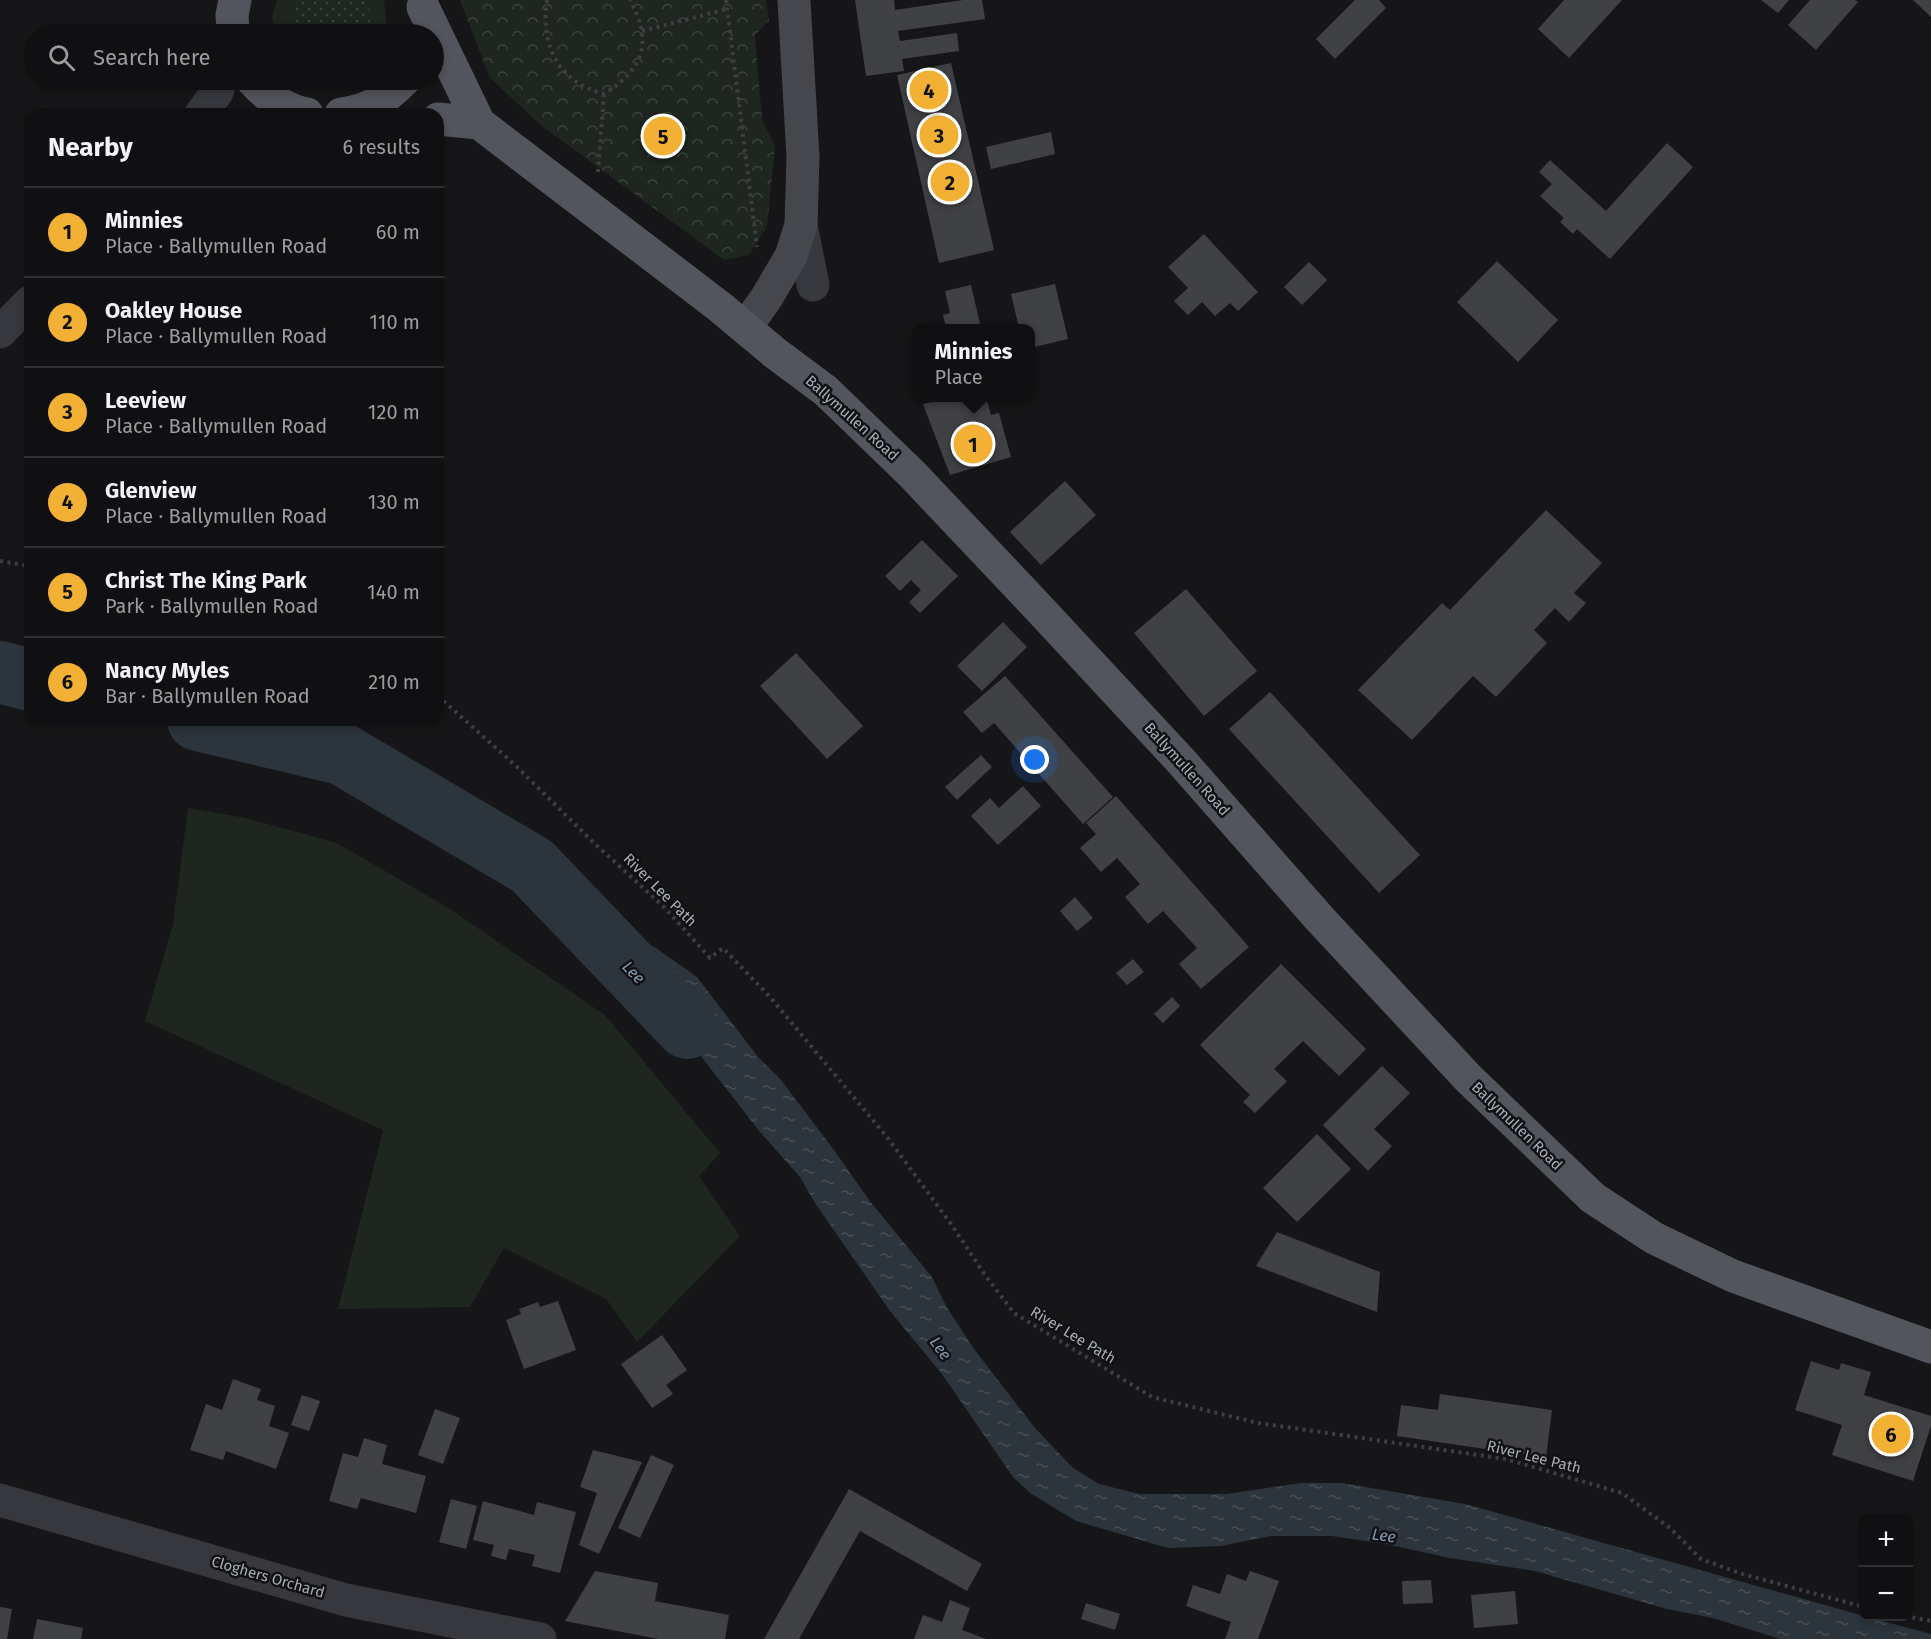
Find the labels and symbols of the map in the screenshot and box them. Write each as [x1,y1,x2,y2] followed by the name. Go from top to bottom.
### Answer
[910,68,948,112] pin: 4
[920,112,958,158] pin: 3
[644,114,682,158] pin: 5
[930,160,970,204] pin: 2
[802,372,902,464] street label: Ballymullen Road
[954,422,992,466] pin: 1
[1141,719,1233,819] street label: Ballymullen Road
[1020,745,1049,774] your location
[620,850,700,930] street label: River Lee Path
[618,957,649,988] water label: Lee
[1468,1078,1566,1174] street label: Ballymullen Road
[1027,1302,1119,1368] street label: River Lee Path
[926,1333,955,1364] water label: Lee
[1872,1412,1910,1456] pin: 6
[1485,1437,1583,1477] street label: River Lee Path
[1371,1524,1397,1547] water label: Lee
[209,1552,327,1602] street label: Cloghers Orchard

